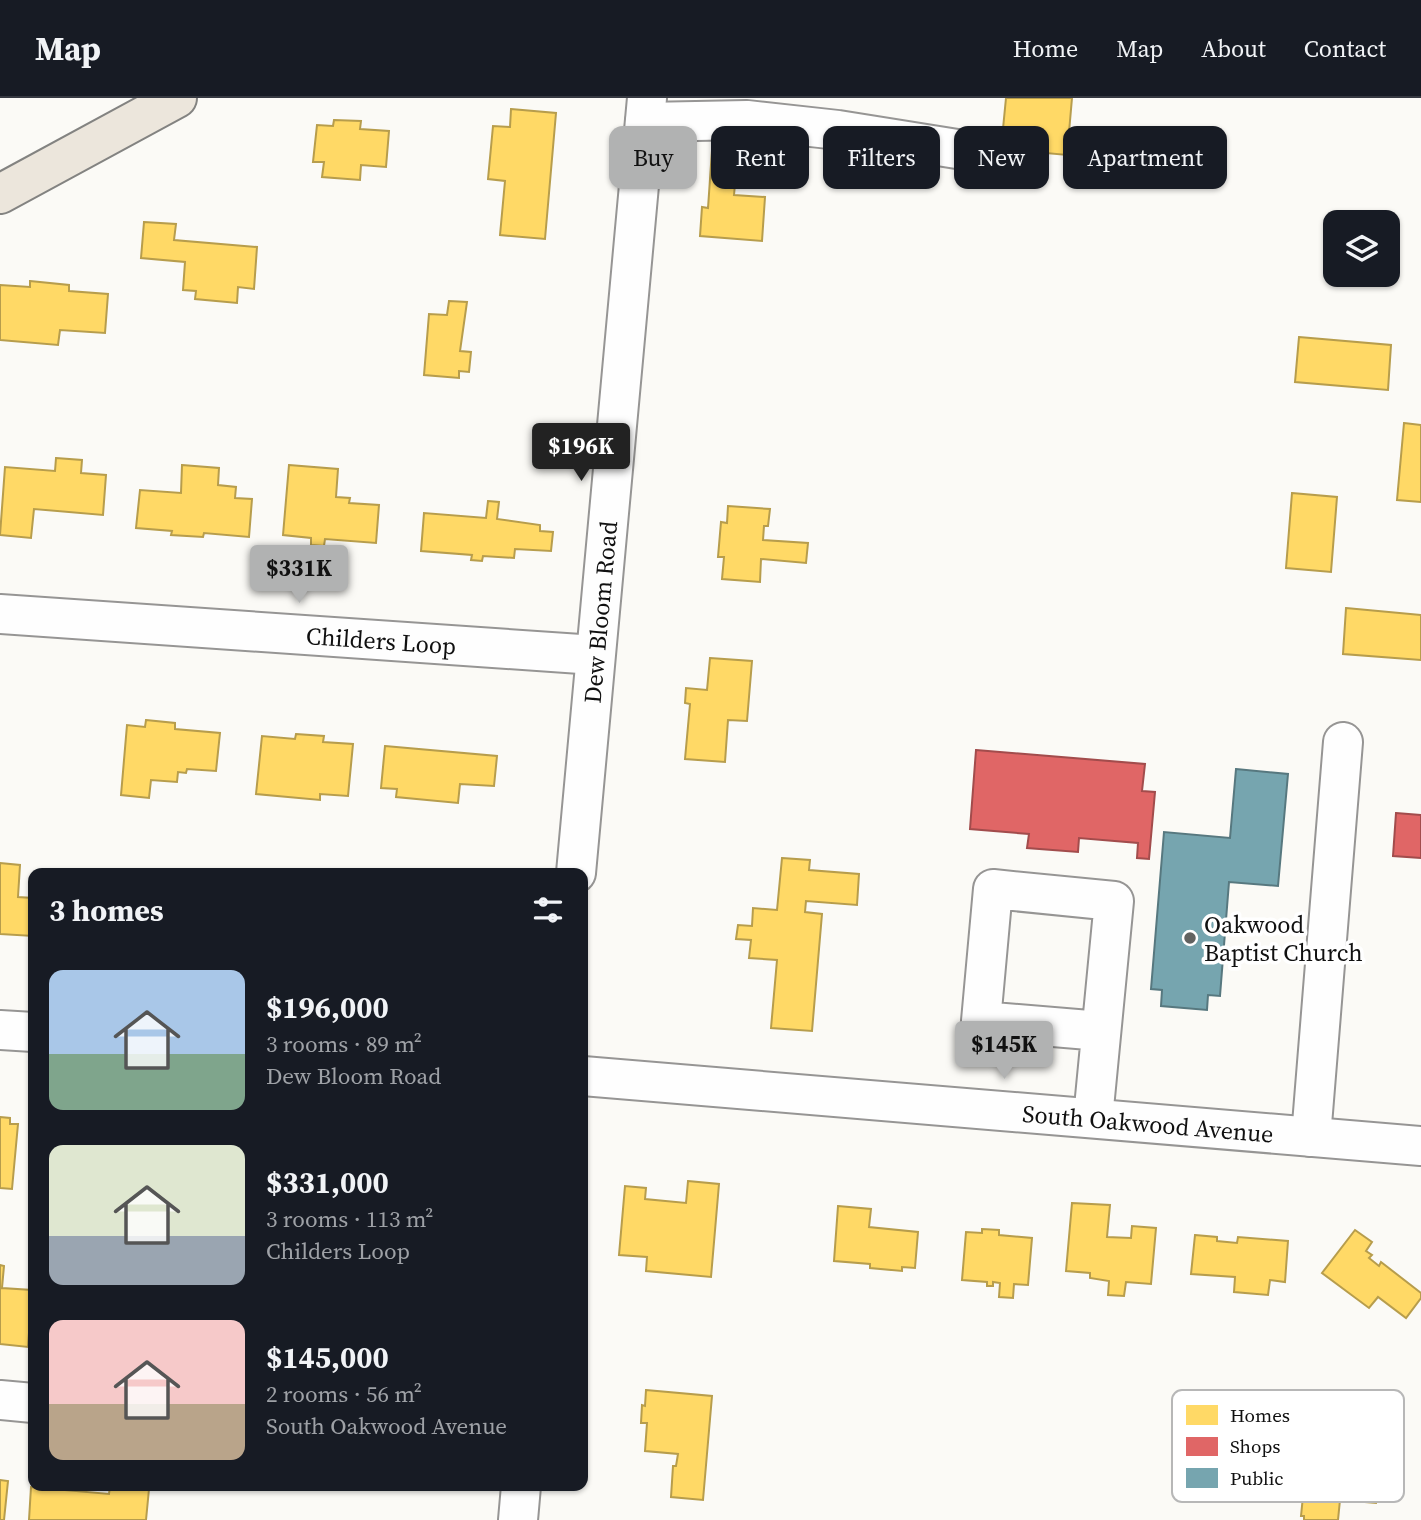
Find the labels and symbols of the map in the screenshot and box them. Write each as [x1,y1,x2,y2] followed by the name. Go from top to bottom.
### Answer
[532,424,630,483] pin: $196K
[575,519,625,705] street label: Dew Bloom Road
[250,546,348,605] pin: $331K
[305,619,457,662] street label: Childers Loop
[1204,908,1363,969] place label: Oakwood Baptist Church
[1182,930,1198,946] marker: Oakwood Baptist Church
[955,1021,1053,1081] pin: $145K
[1021,1096,1275,1150] street label: South Oakwood Avenue
[1172,1390,1404,1502] legend
[1230,1402,1290,1428] text: Homes
[1230,1433,1281,1459] text: Shops
[1230,1465,1284,1491] text: Public

